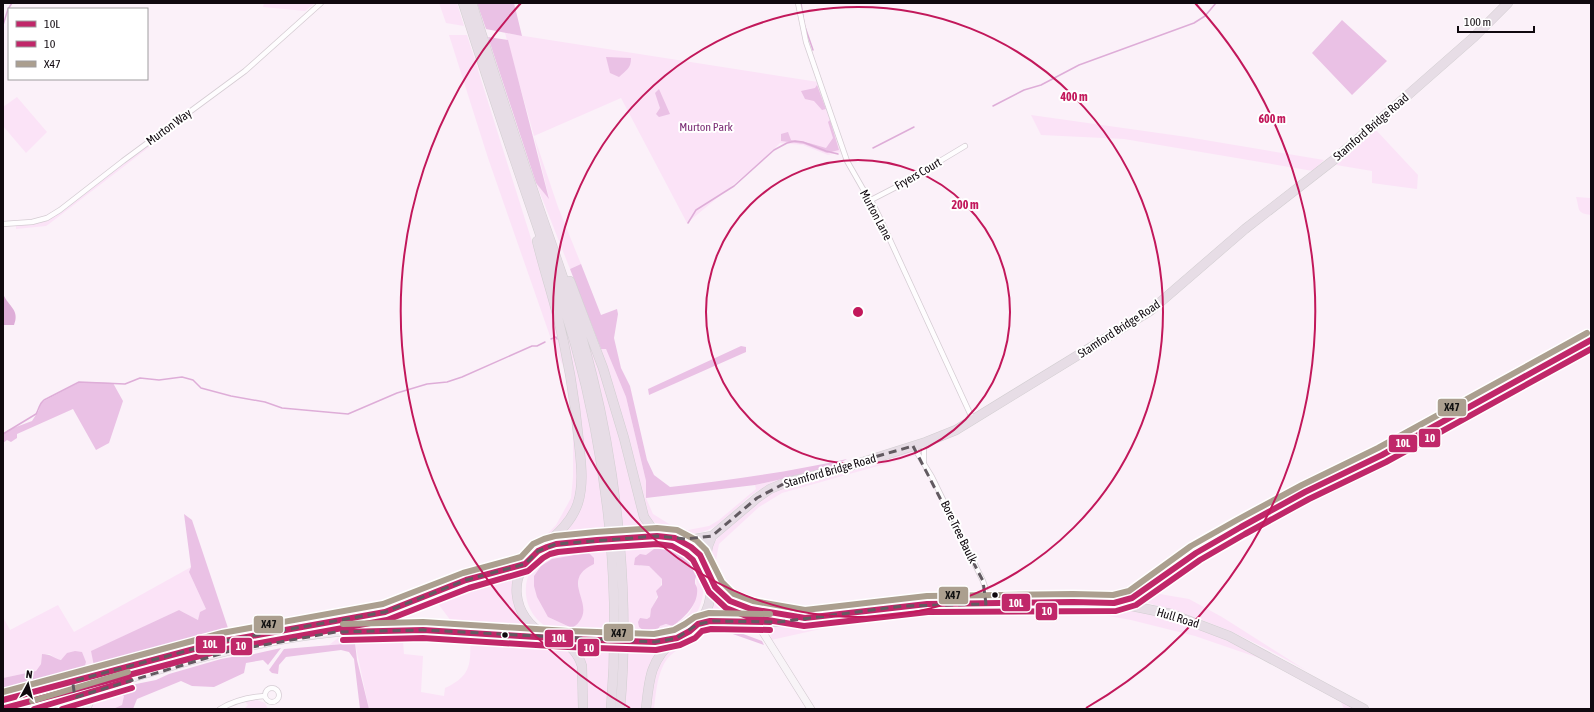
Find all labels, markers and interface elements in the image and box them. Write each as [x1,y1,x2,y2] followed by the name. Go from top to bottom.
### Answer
[8,8,148,80] legend
[1458,8,1534,34] scale bar
[1464,15,1491,29] text: 100 m
[44,17,60,31] text: 10L
[44,37,56,51] text: 10
[44,57,61,71] text: X47
[1059,90,1088,104] text: 400 m
[1331,91,1411,163] street label: Stamford Bridge Road
[144,106,194,148] street label: Murton Way
[1258,112,1286,126] text: 600 m
[679,120,734,134] park label: Murton Park
[892,155,944,193] street label: Fryers Court
[857,187,895,243] street label: Murton Lane
[951,198,979,212] text: 200 m
[1075,297,1163,361] street label: Stamford Bridge Road
[851,305,865,319] centre of rings
[1437,398,1467,417] line badge: X47
[1443,401,1460,413] text: X47
[1418,428,1441,448] line badge: 10
[1425,432,1435,444] text: 10
[1388,434,1418,453] line badge: 10L
[1396,437,1411,449] text: 10L
[782,451,878,491] street label: Stamford Bridge Road
[938,498,981,566] street label: Bore Tree Baulk
[938,586,969,605] line badge: X47
[944,589,961,601] text: X47
[990,590,1000,600] unlabelled marker
[1001,593,1031,612] line badge: 10L
[1009,597,1024,609] text: 10L
[1035,602,1058,621] line badge: 10
[1042,605,1052,617] text: 10
[1155,605,1201,631] street label: Hull Road
[253,615,284,634] line badge: X47
[260,618,277,630] text: X47
[603,623,634,642] line badge: X47
[610,627,627,639] text: X47
[544,629,574,648] line badge: 10L
[500,630,510,640] unlabelled marker
[552,632,567,644] text: 10L
[195,635,226,654] line badge: 10L
[230,637,253,656] line badge: 10
[203,638,218,650] text: 10L
[577,638,600,657] line badge: 10
[236,640,246,652] text: 10
[584,642,594,654] text: 10
[8,664,48,704] north arrow
[25,668,33,680] text: N

